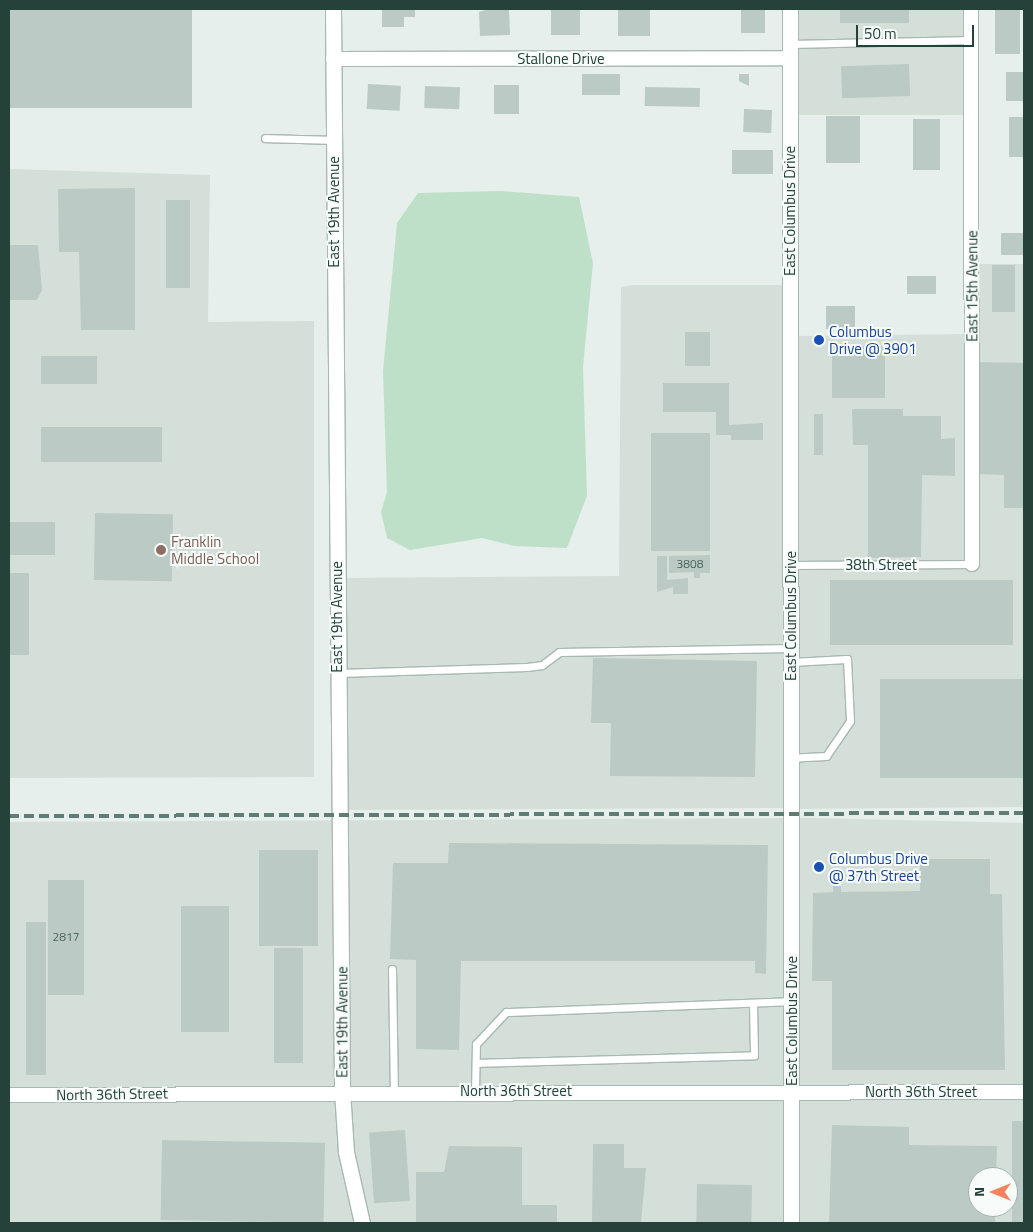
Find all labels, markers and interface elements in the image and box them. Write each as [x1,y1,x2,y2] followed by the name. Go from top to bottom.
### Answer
[858,15,976,47] scale bar
[864,22,897,45] text: 50 m
[517,50,605,68] street label: Stallone Drive
[781,146,799,276] street label: East Columbus Drive
[325,156,343,268] street label: East 19th Avenue
[963,230,981,342] street label: East 15th Avenue
[829,322,917,357] place label: Columbus Drive @ 3901
[813,334,825,346] marker: Columbus Drive @ 3901
[171,532,259,567] place label: Franklin Middle School
[155,544,167,556] marker: Franklin Middle School
[782,551,800,681] street label: East Columbus Drive
[845,556,917,574] street label: 38th Street
[677,557,703,571] house number: 3808
[328,561,346,673] street label: East 19th Avenue
[829,849,928,884] place label: Columbus Drive @ 37th Street
[813,861,825,873] marker: Columbus Drive @ 37th Street
[53,930,79,944] house number: 2817
[783,956,801,1086] street label: East Columbus Drive
[333,966,351,1078] street label: East 19th Avenue
[460,1082,572,1100] street label: North 36th Street
[865,1083,977,1101] street label: North 36th Street
[56,1084,168,1104] street label: North 36th Street
[968,1167,1018,1217] north arrow
[968,1187,989,1197] text: N

